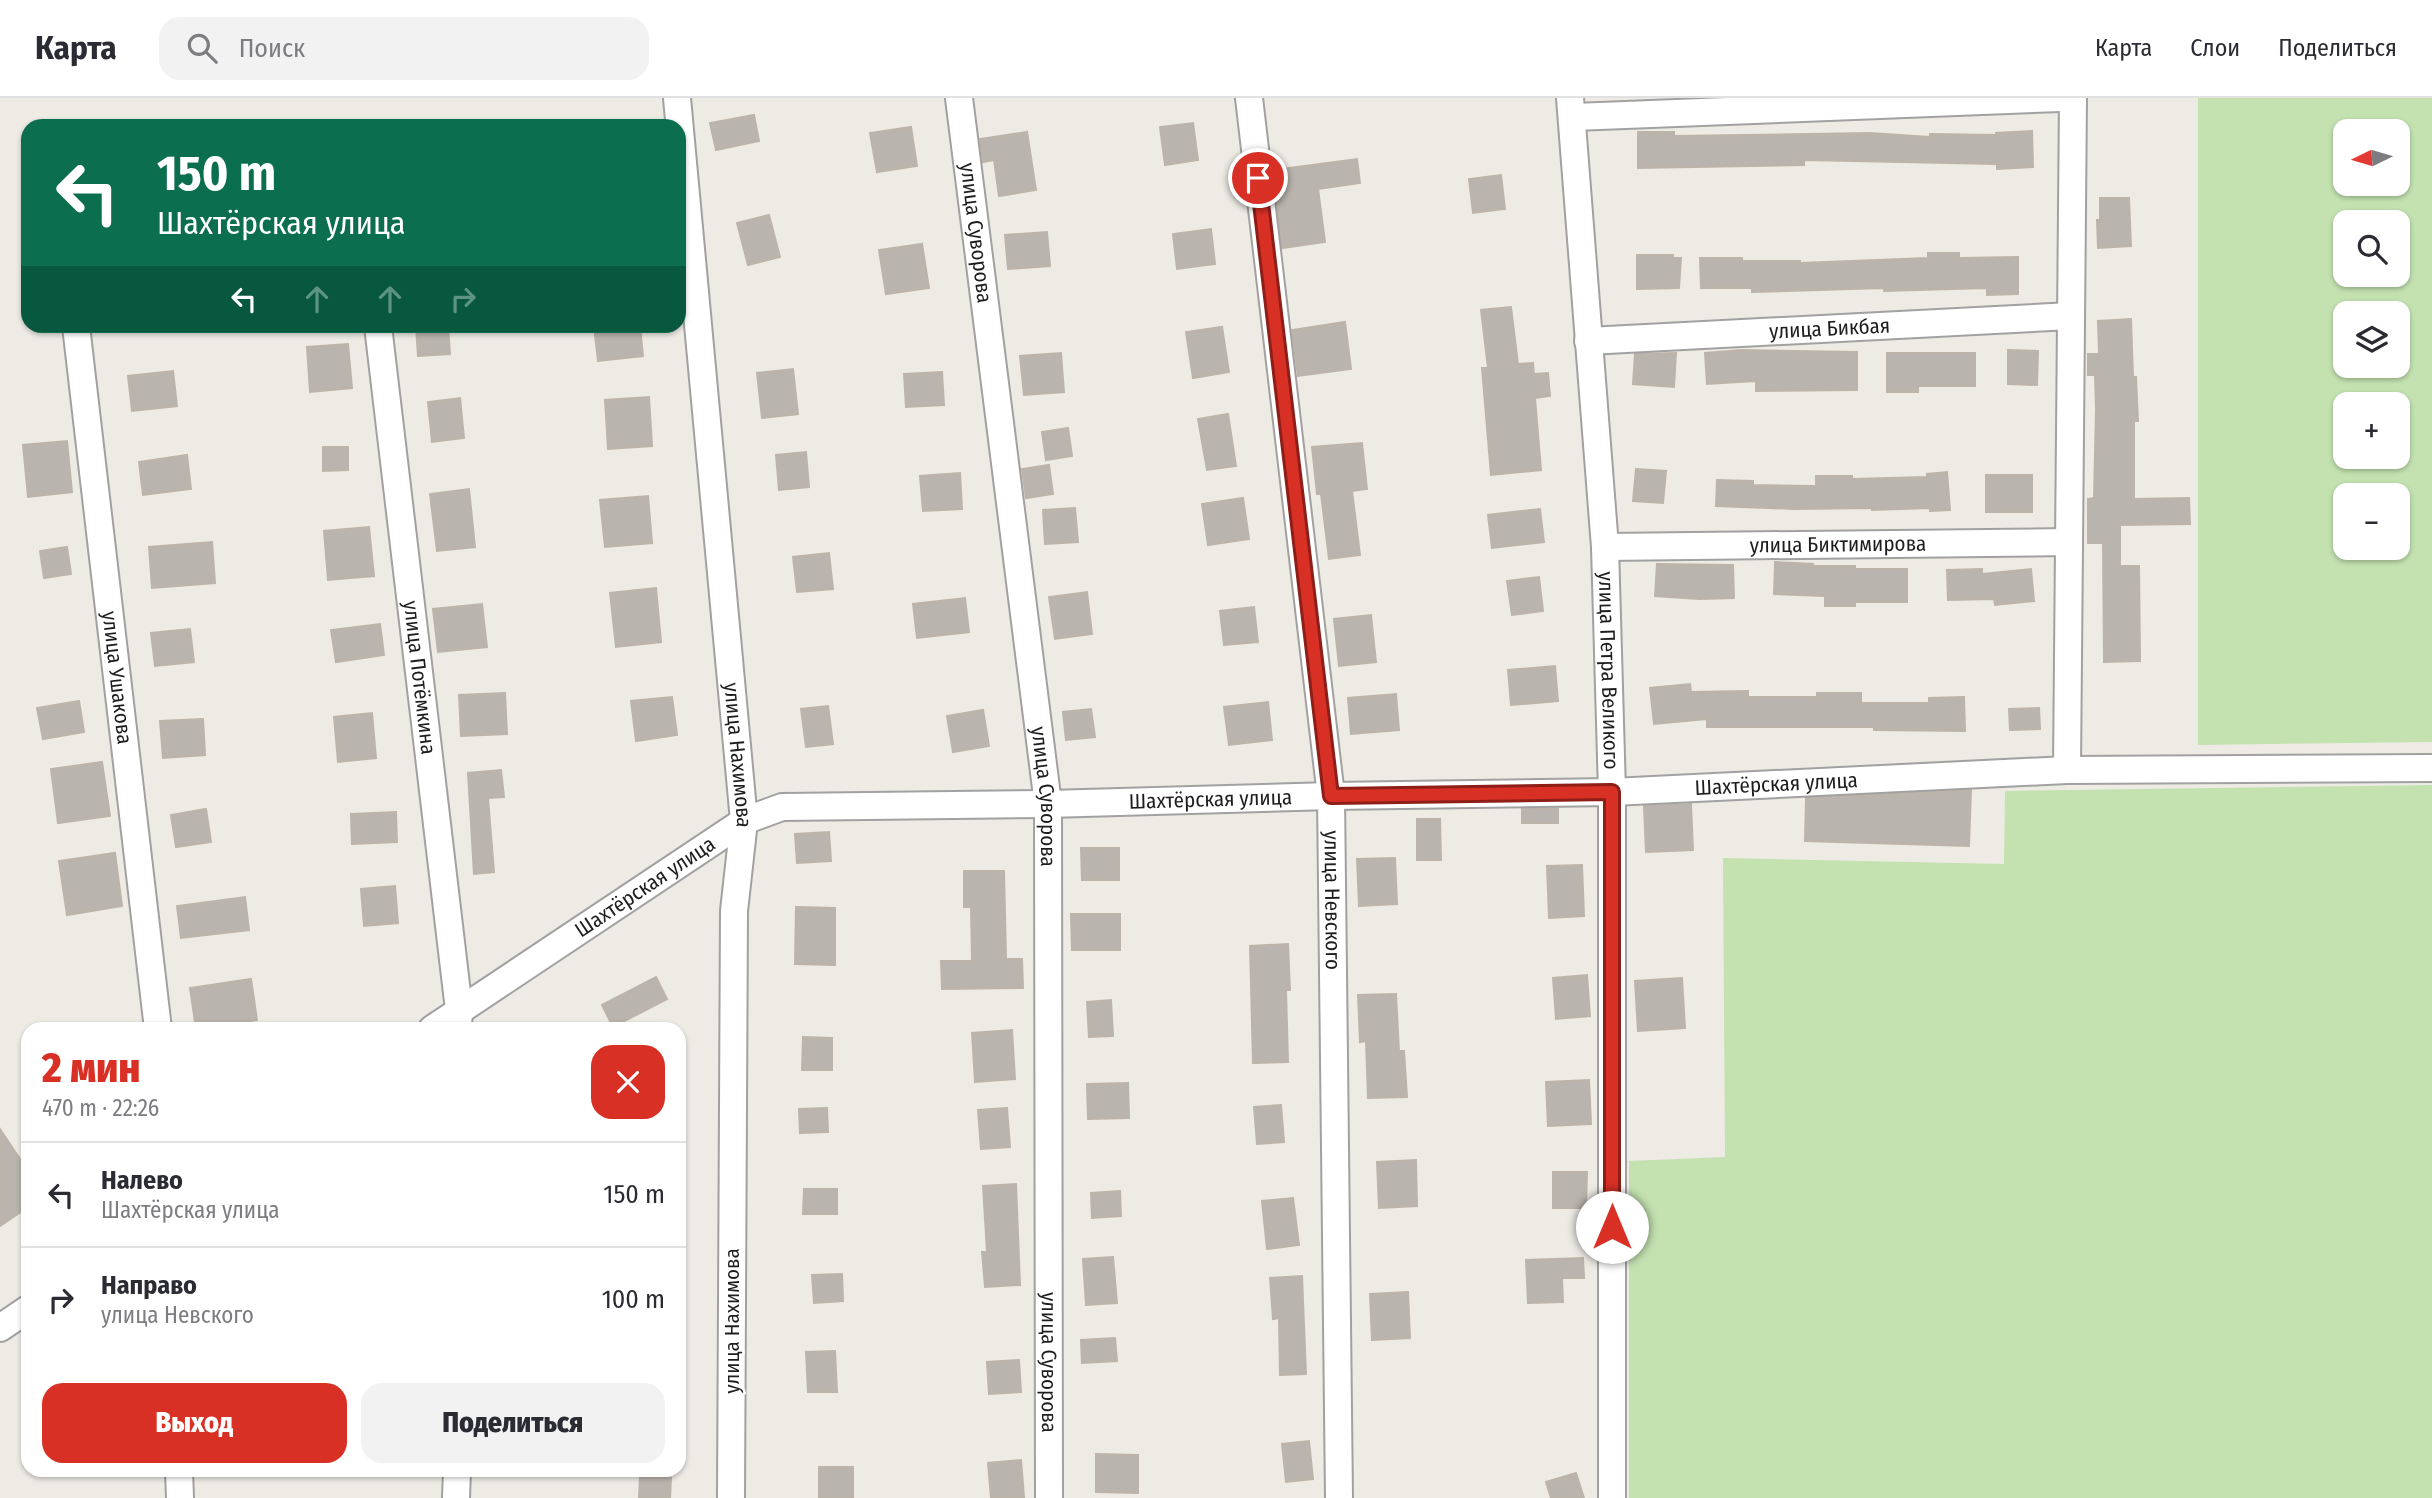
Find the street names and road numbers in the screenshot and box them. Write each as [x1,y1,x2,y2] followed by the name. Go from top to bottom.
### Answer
[954,161,998,304] street label: улица Суворова
[1769,312,1891,345] street label: улица Бикбая
[1750,531,1926,558] street label: улица Биктимирова
[1593,571,1624,770] street label: улица Петра Великого
[398,599,442,756] street label: улица Потёмкина
[96,610,138,746] street label: улица Ушакова
[718,682,757,829] street label: улица Нахимова
[1025,725,1061,867] street label: улица Суворова
[1694,767,1858,801] street label: Шахтёрская улица
[1128,784,1292,815] street label: Шахтёрская улица
[1318,830,1346,970] street label: улица Невского
[570,831,720,943] street label: Шахтёрская улица
[719,1248,745,1394] street label: улица Нахимова
[1036,1292,1062,1433] street label: улица Суворова

